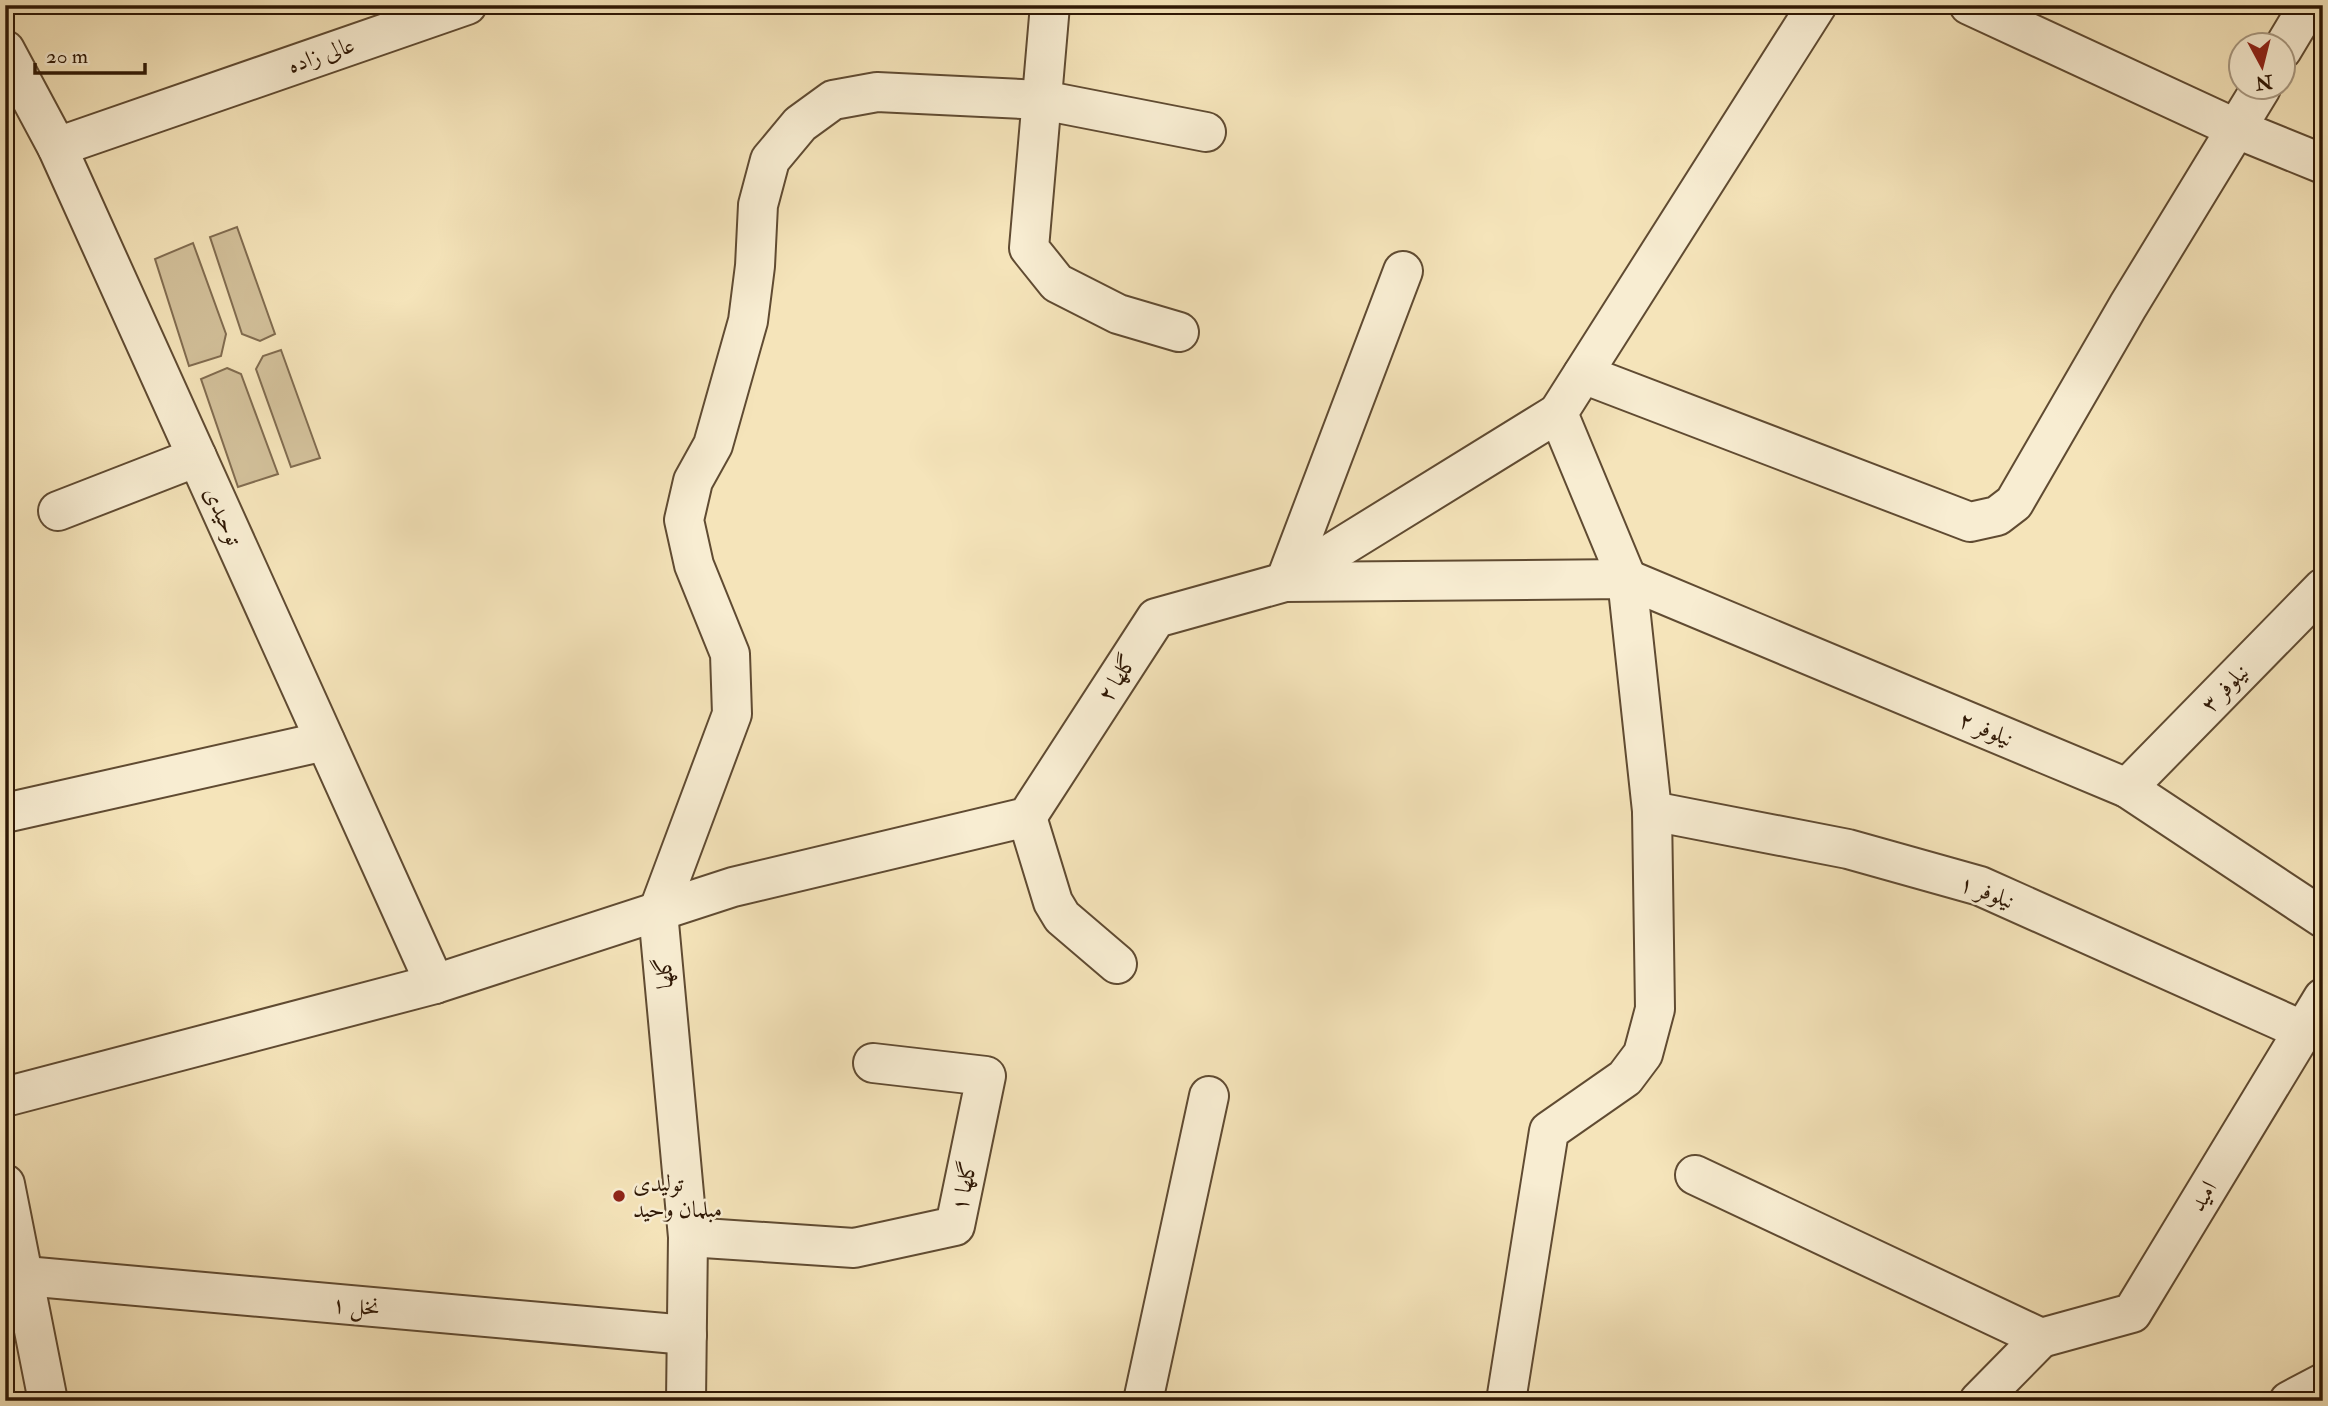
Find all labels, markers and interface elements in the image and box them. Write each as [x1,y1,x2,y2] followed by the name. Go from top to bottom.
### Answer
[284,30,358,80] street label: عالی زاده
[35,32,145,76] scale bar
[2226,32,2296,102] north arrow
[46,43,88,70] text: 20 m
[2253,69,2275,95] text: N
[197,482,249,551] street label: توحیدی
[1091,649,1143,707] street label: گلها ۲
[2195,658,2255,718] street label: نیلوفر ۳
[1954,705,2018,753] street label: نیلوفر ۲
[1956,868,2018,916] street label: نیلوفر ۱
[648,956,680,990] street label: گلها
[945,1158,983,1214] street label: گلها ۱
[633,1169,722,1224] place label: تولیدی مبلمان وحید
[2183,1176,2223,1216] street label: امید
[611,1188,627,1204] marker: تولیدی مبلمان وحید
[331,1289,381,1325] street label: نخل ۱

